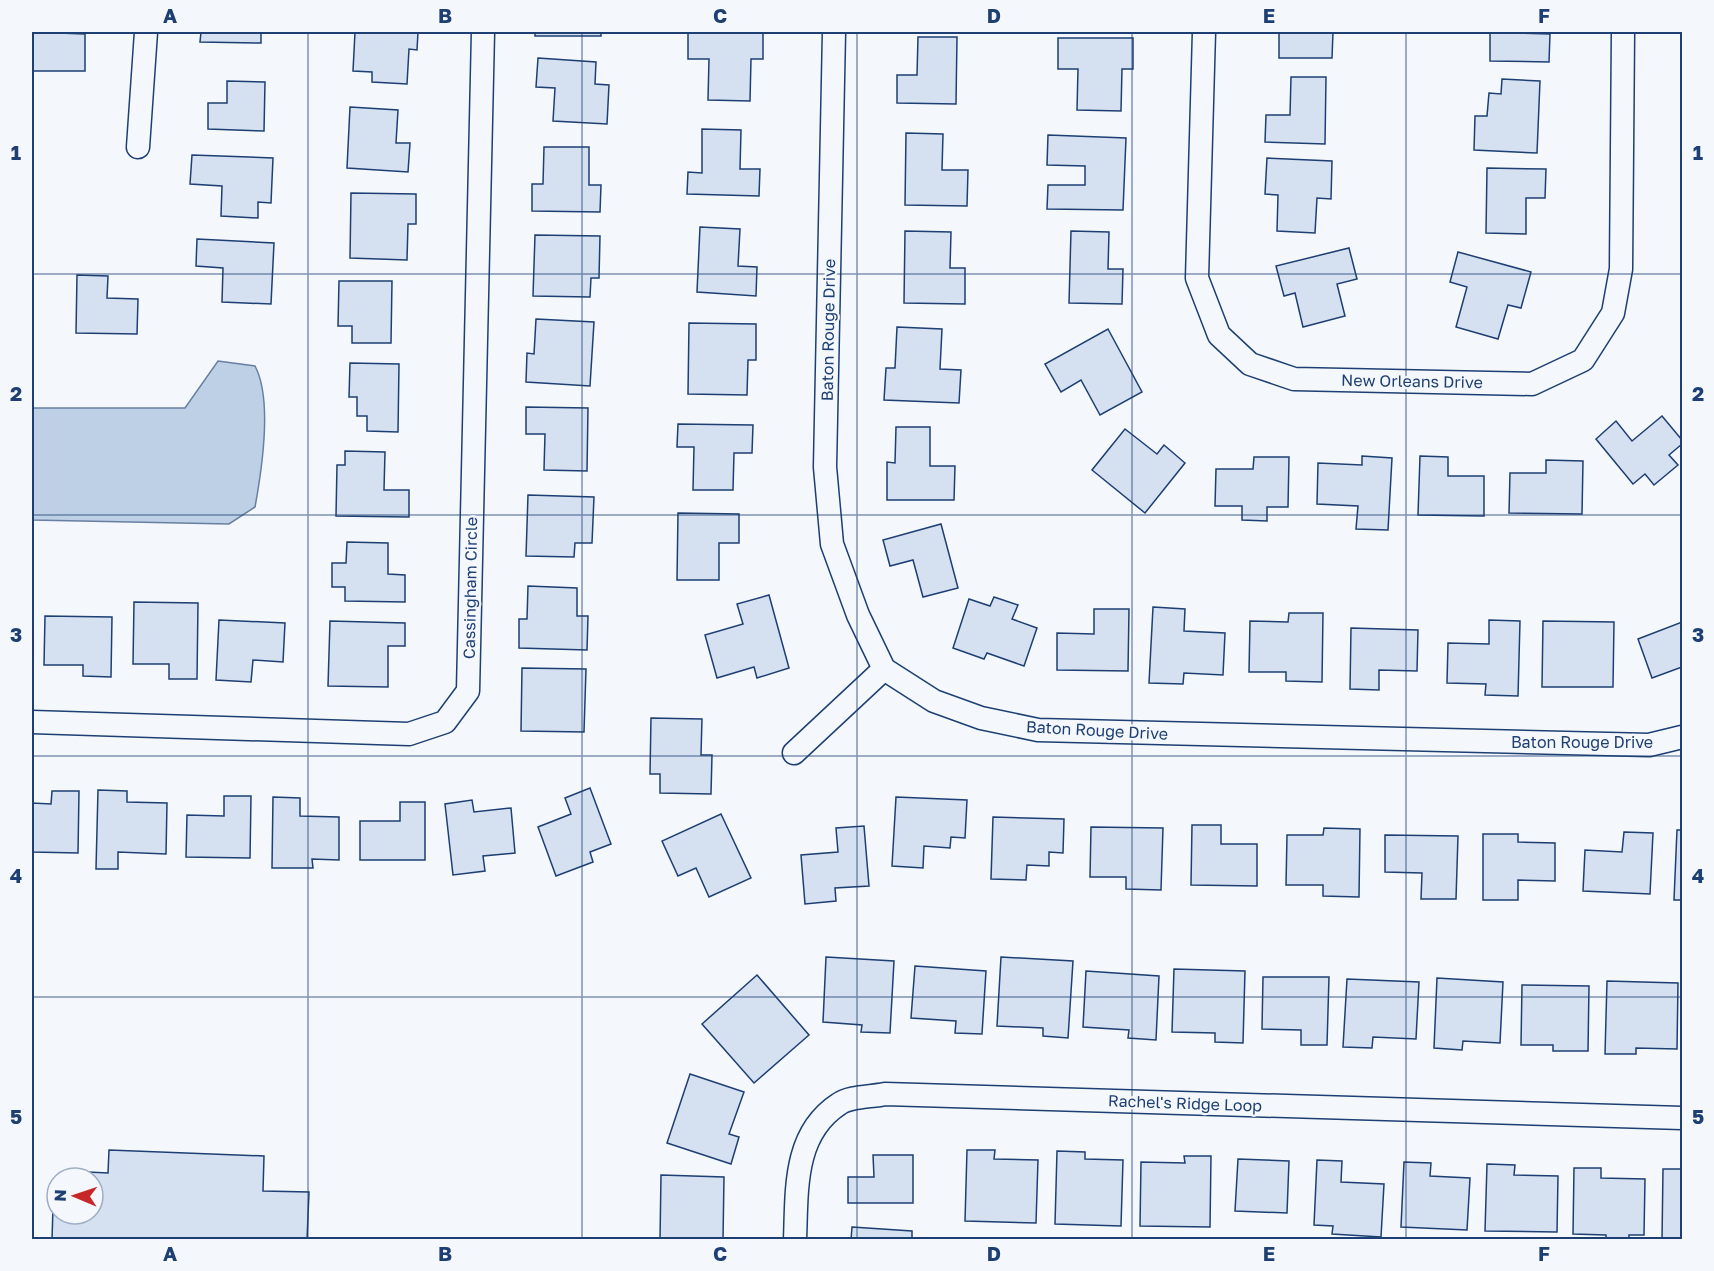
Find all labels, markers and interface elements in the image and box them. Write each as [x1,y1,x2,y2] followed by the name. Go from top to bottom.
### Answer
[163,3,177,27] text: A
[438,3,452,27] text: B
[713,3,727,27] text: C
[987,3,1001,27] text: D
[1263,3,1275,27] text: E
[1538,3,1550,27] text: F
[11,140,21,164] text: 1
[1693,140,1703,164] text: 1
[817,259,839,401] street label: Baton Rouge Drive
[1341,370,1483,392] street label: New Orleans Drive
[10,381,22,405] text: 2
[1692,381,1704,405] text: 2
[459,517,481,659] street label: Cassingham Circle
[10,622,22,646] text: 3
[1692,622,1704,646] text: 3
[1025,716,1169,744] street label: Baton Rouge Drive
[1511,732,1653,752] street label: Baton Rouge Drive
[10,863,22,887] text: 4
[1692,863,1704,887] text: 4
[1108,1090,1263,1116] street label: Rachel's Ridge Loop
[10,1104,22,1128] text: 5
[1692,1104,1704,1128] text: 5
[45,1166,105,1226] north arrow
[50,1189,70,1202] text: N
[163,1241,177,1265] text: A
[438,1241,452,1265] text: B
[713,1241,727,1265] text: C
[987,1241,1001,1265] text: D
[1263,1241,1275,1265] text: E
[1538,1241,1550,1265] text: F

